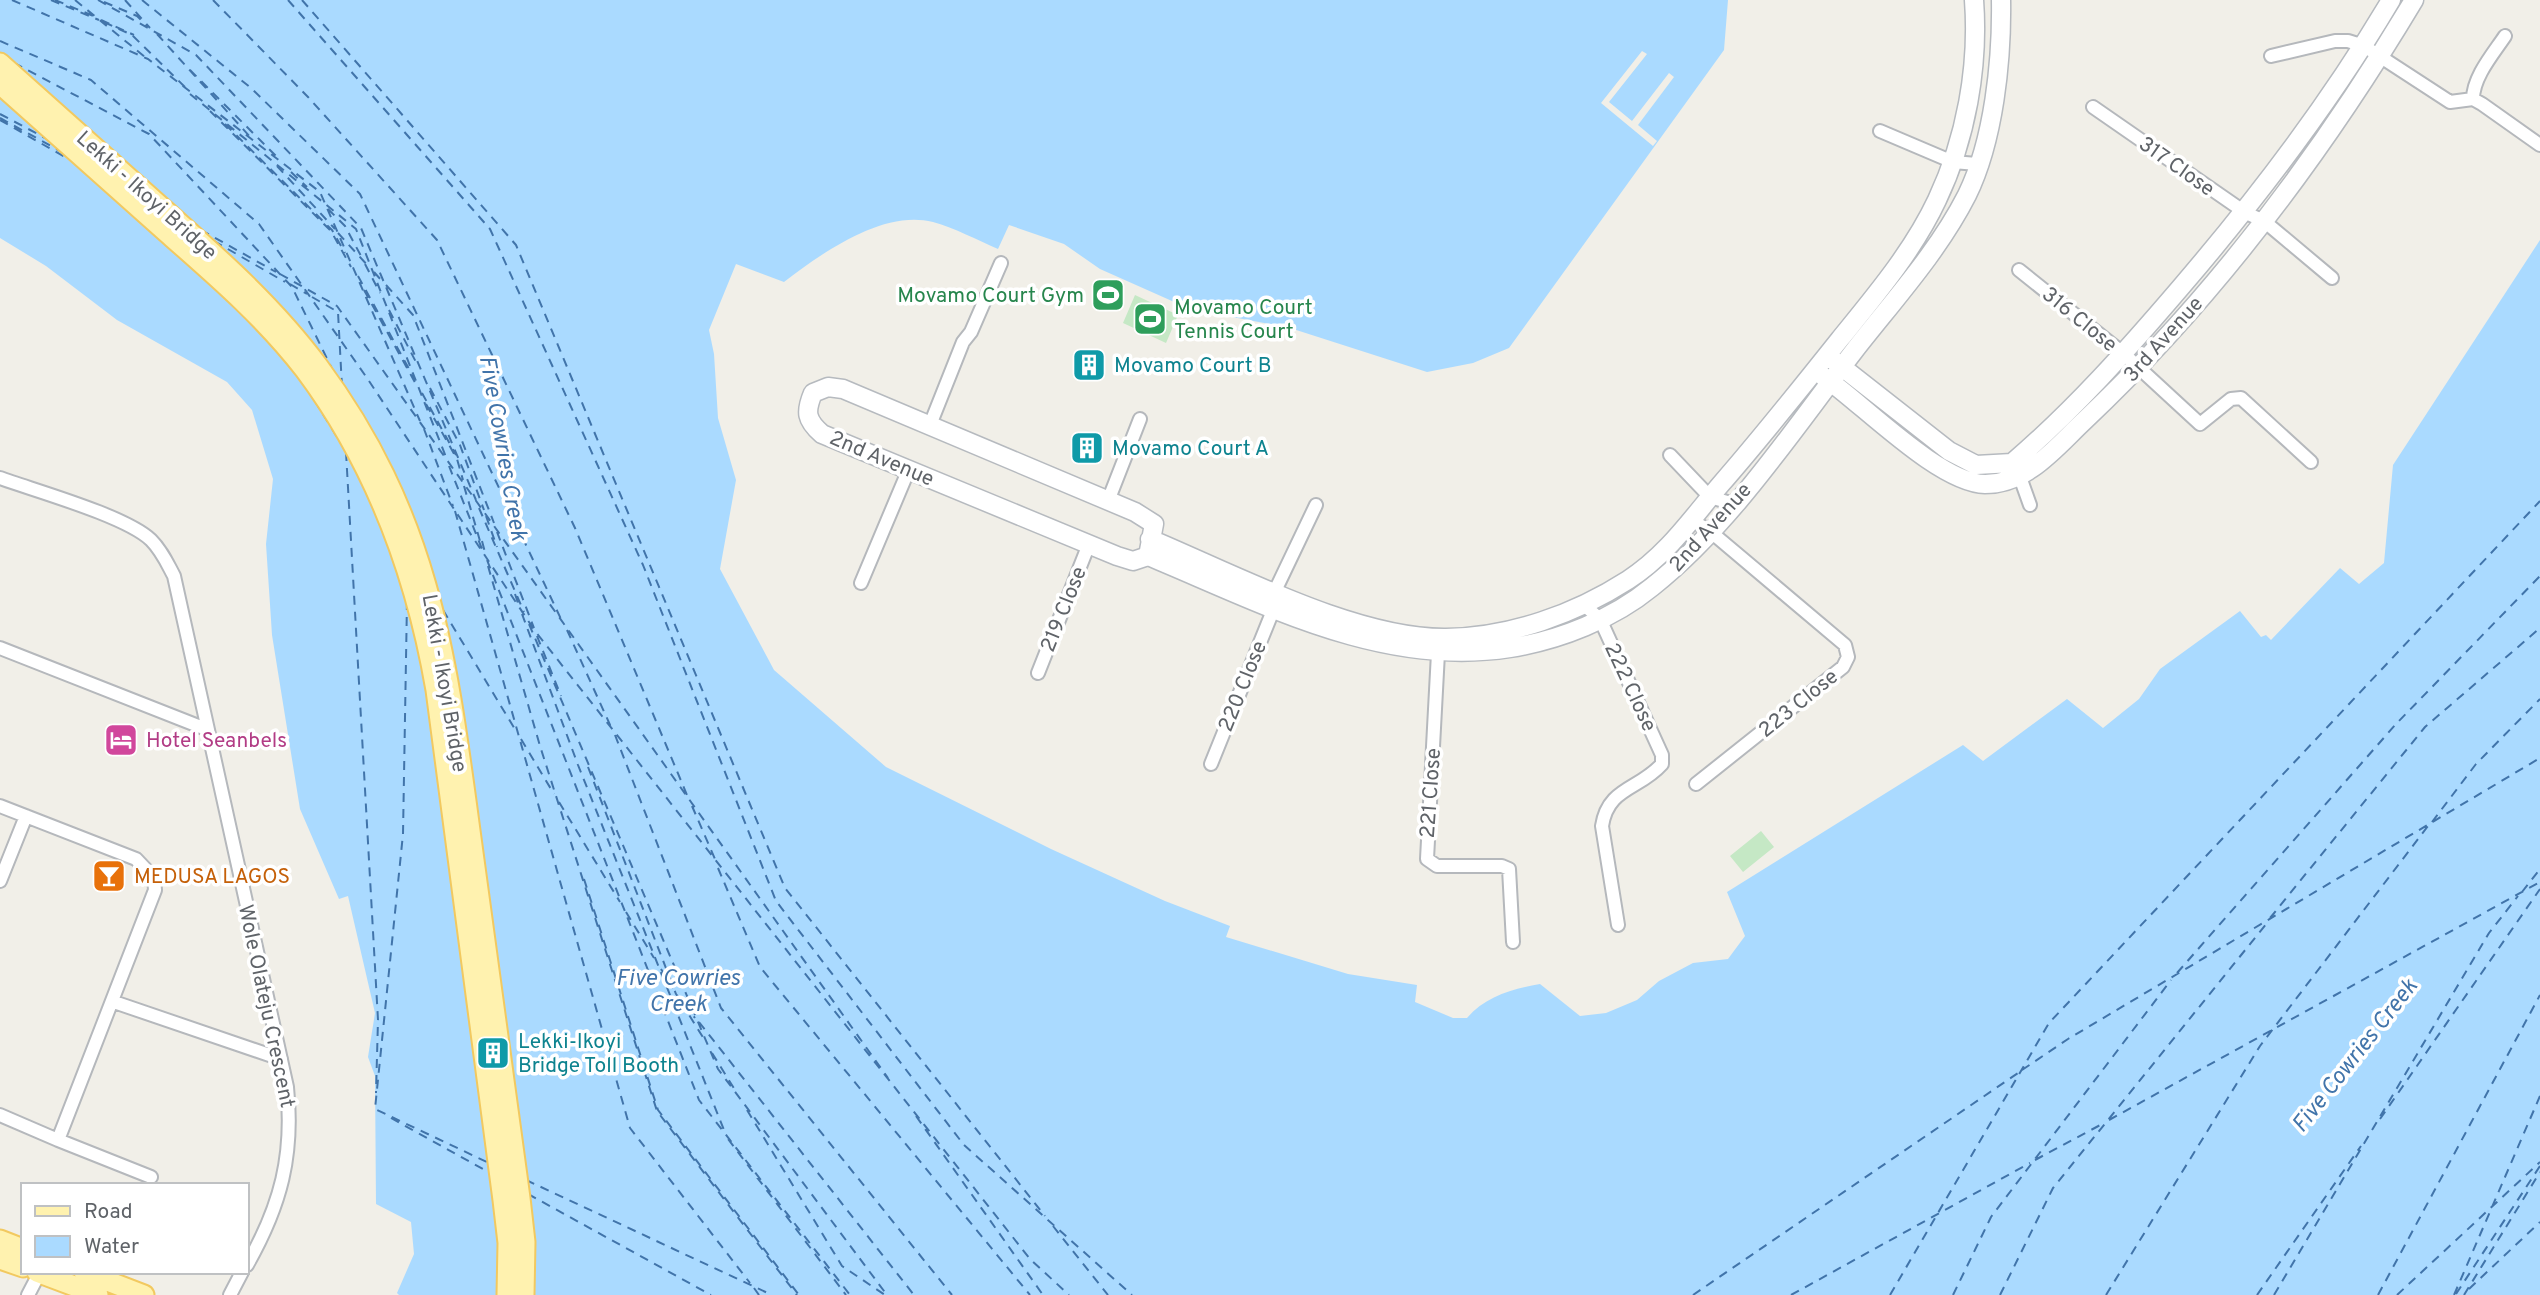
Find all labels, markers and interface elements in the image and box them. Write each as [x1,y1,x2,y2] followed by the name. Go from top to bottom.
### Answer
[70,126,222,266] street label: Lekki - Ikoyi Bridge
[2133,131,2219,203] street label: 317 Close
[1089,276,1127,314] sports icon: Movamo Court Gym
[2036,282,2122,359] street label: 316 Close
[897,283,1084,310] place label: Movamo Court Gym
[2118,291,2210,389] street label: 3rd Avenue
[1174,295,1313,346] place label: Movamo Court Tennis Court
[1131,300,1169,338] sports icon: Movamo Court Tennis Court
[1070,346,1108,384] building icon: Movamo Court B
[1114,353,1271,380] place label: Movamo Court B
[471,354,532,544] water label: Five Cowries Creek
[825,425,938,494] street label: 2nd Avenue
[1068,429,1106,467] building icon: Movamo Court A
[1112,436,1269,463] place label: Movamo Court A
[1664,478,1758,578] street label: 2nd Avenue
[1035,563,1094,656] street label: 219 Close
[415,592,472,774] street label: Lekki - Ikoyi Bridge
[1213,637,1274,736] street label: 220 Close
[1597,639,1662,736] street label: 222 Close
[1754,664,1844,744] street label: 223 Close
[102,721,140,759] hotel icon: Hotel Seanbels
[146,728,287,755] place label: Hotel Seanbels
[1415,747,1448,839] street label: 221 Close
[90,857,128,895] bar icon: MEDUSA LAGOS
[134,864,290,891] place label: MEDUSA LAGOS
[231,902,300,1110] street label: Wole Olateju Crescent
[616,965,741,1020] water label: Five Cowries Creek
[2287,973,2425,1139] water label: Five Cowries Creek
[518,1029,679,1080] place label: Lekki-Ikoyi Bridge Toll Booth
[474,1034,512,1072] building icon: Lekki-Ikoyi Bridge Toll Booth
[21,1183,248,1274] legend
[84,1199,133,1226] text: Road
[84,1234,139,1261] text: Water

